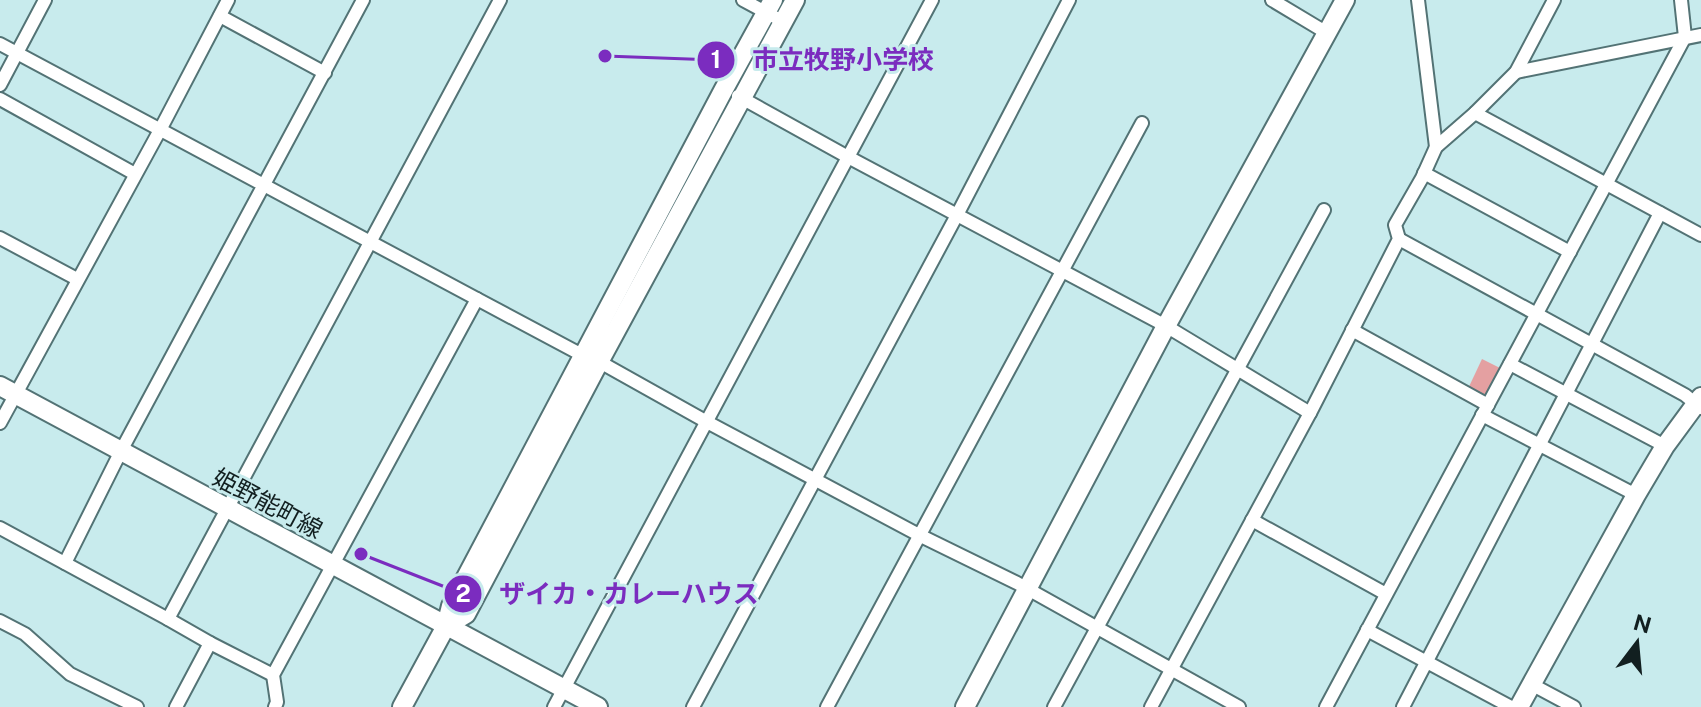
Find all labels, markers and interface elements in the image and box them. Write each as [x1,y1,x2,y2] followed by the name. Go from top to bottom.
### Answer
[696,35,950,85] callout: 市立牧野小学校
[752,44,934,75] text: 市立牧野小学校
[711,45,721,73] text: 1
[208,462,328,544] street label: 姫野能町線
[443,569,775,619] callout: ザイカ・カレーハウス
[499,578,759,609] text: ザイカ・カレーハウス
[455,579,471,607] text: 2
[1597,603,1677,683] north arrow
[1631,609,1654,639] text: N

